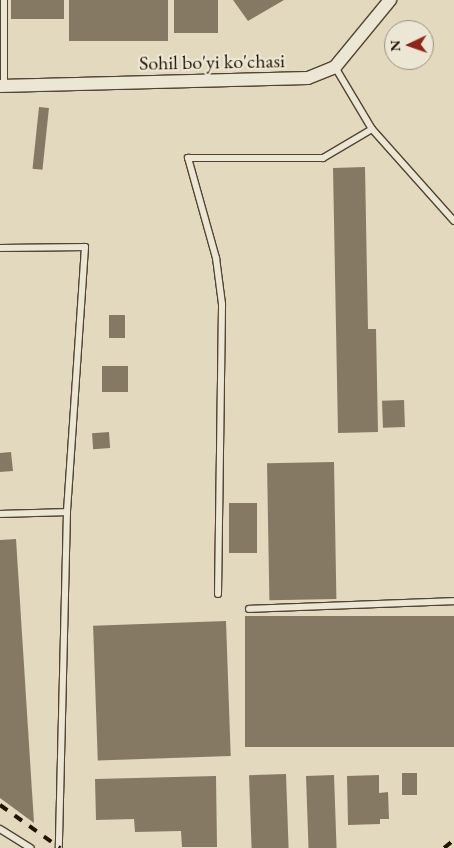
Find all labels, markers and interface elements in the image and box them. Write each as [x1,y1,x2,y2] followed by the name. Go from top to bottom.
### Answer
[384,20,434,70] north arrow
[386,40,404,52] text: N
[139,49,285,75] street label: Sohil bo'yi ko'chasi

